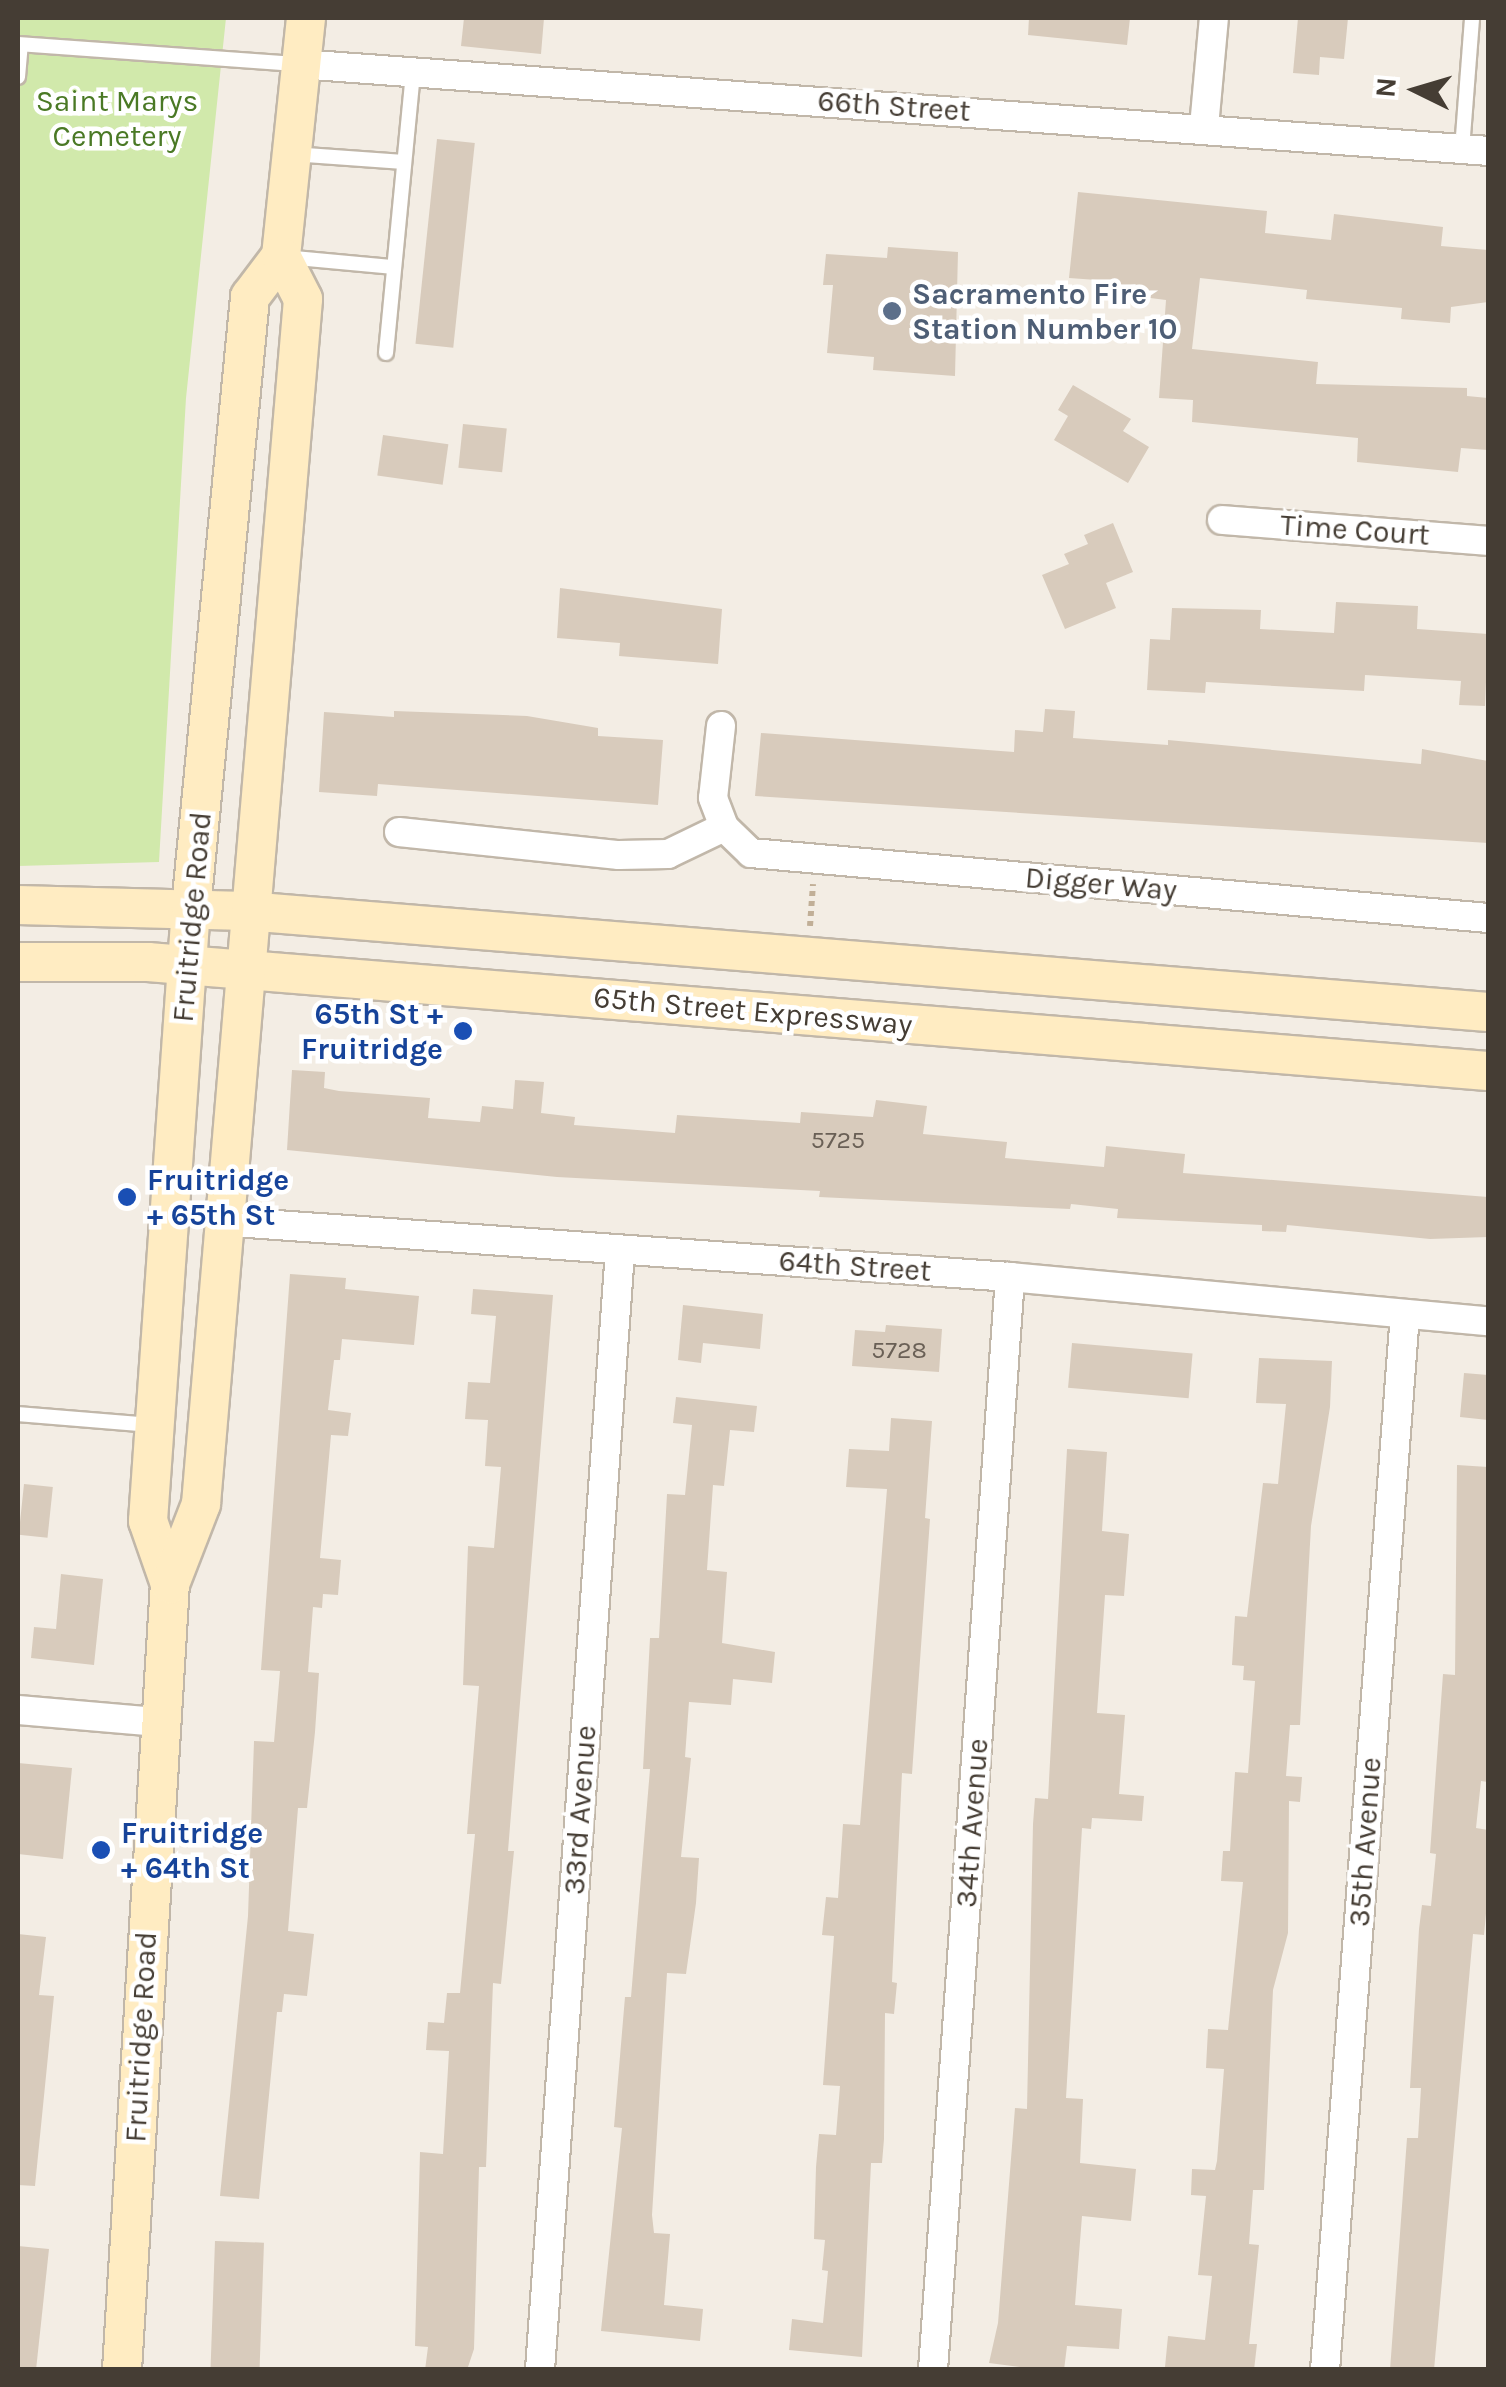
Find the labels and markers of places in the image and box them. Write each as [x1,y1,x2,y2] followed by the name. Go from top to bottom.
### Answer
[912,276,1178,346] place label: Sacramento Fire Station Number 10
[881,300,903,322] marker: Sacramento Fire Station Number 10
[301,996,443,1066] place label: 65th St + Fruitridge
[452,1020,474,1042] marker: 65th St + Fruitridge
[147,1162,289,1232] place label: Fruitridge + 65th St
[116,1186,138,1208] marker: Fruitridge + 65th St
[121,1815,263,1886] place label: Fruitridge + 64th St
[90,1839,112,1861] marker: Fruitridge + 64th St

